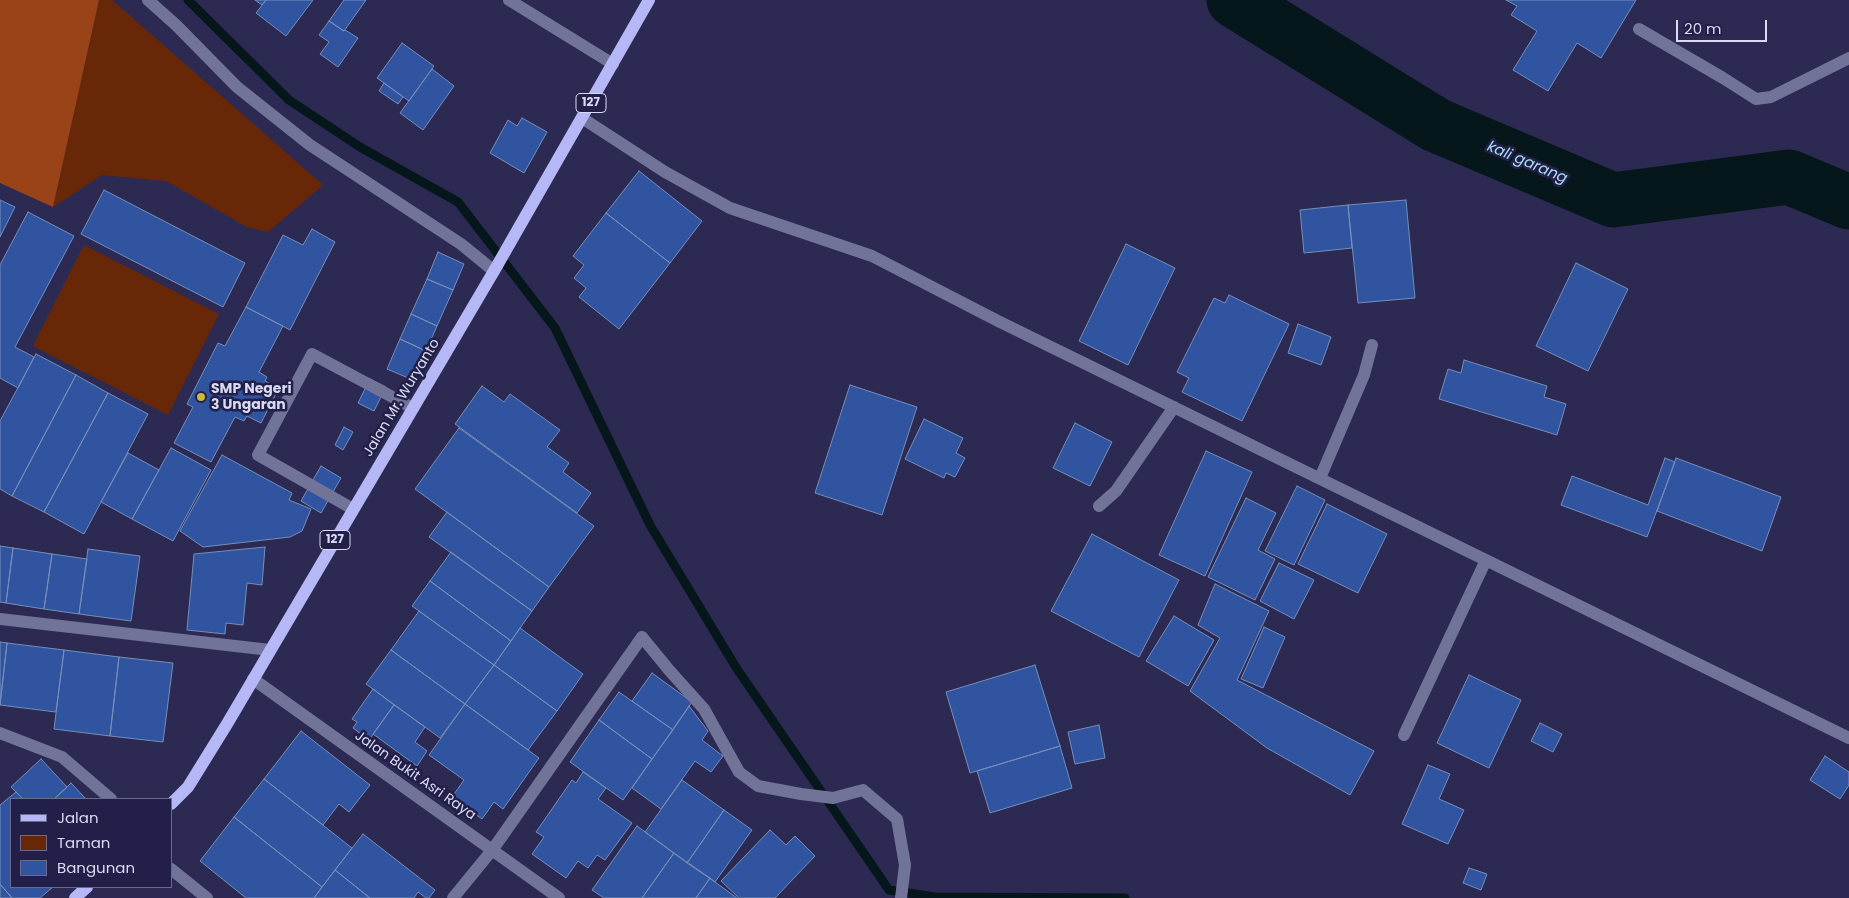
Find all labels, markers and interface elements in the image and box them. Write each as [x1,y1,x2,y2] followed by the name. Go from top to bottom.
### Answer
[1679,10,1770,42] scale bar
[1684,18,1722,39] text: 20 m
[576,94,606,112] road number: 127
[1484,138,1570,188] water label: kali garang
[360,336,444,460] street label: Jalan Mr. Wuryanto
[211,381,292,414] place label: SMP Negeri 3 Ungaran
[195,391,207,403] marker: SMP Negeri 3 Ungaran
[320,530,350,550] road number: 127
[351,728,479,824] street label: Jalan Bukit Asri Raya
[10,798,172,888] legend
[57,807,99,828] text: Jalan
[57,832,110,853] text: Taman
[57,857,135,878] text: Bangunan

